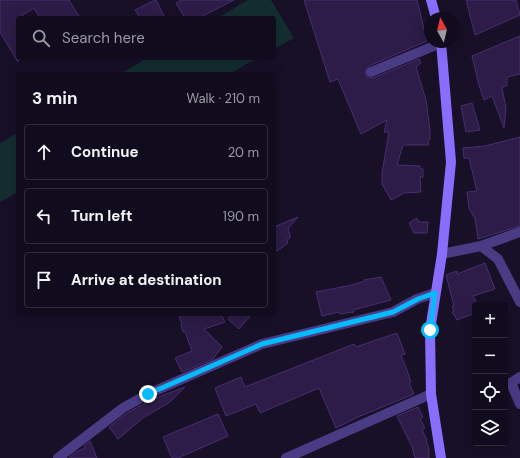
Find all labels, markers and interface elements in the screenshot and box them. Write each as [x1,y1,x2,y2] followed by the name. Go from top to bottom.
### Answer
[424,12,460,48] north arrow
[16,16,276,60] search box
[30,27,52,49] icon: search
[62,28,145,48] text: Search here
[32,87,77,109] text: 3 min
[187,90,260,107] text: Walk · 210 m
[33,141,55,163] icon: ahead
[71,142,139,162] text: Continue
[228,144,259,161] text: 20 m
[33,205,55,227] icon: left
[71,206,132,226] text: Turn left
[223,208,259,225] text: 190 m
[33,269,55,291] icon: arrive
[71,270,222,290] text: Arrive at destination
[472,302,508,446] map controls
[472,302,508,338] button: +
[421,321,439,339] route start
[472,338,508,374] button: −
[472,374,508,410] button: locate
[139,385,157,403] route end
[472,410,508,446] button: layers

